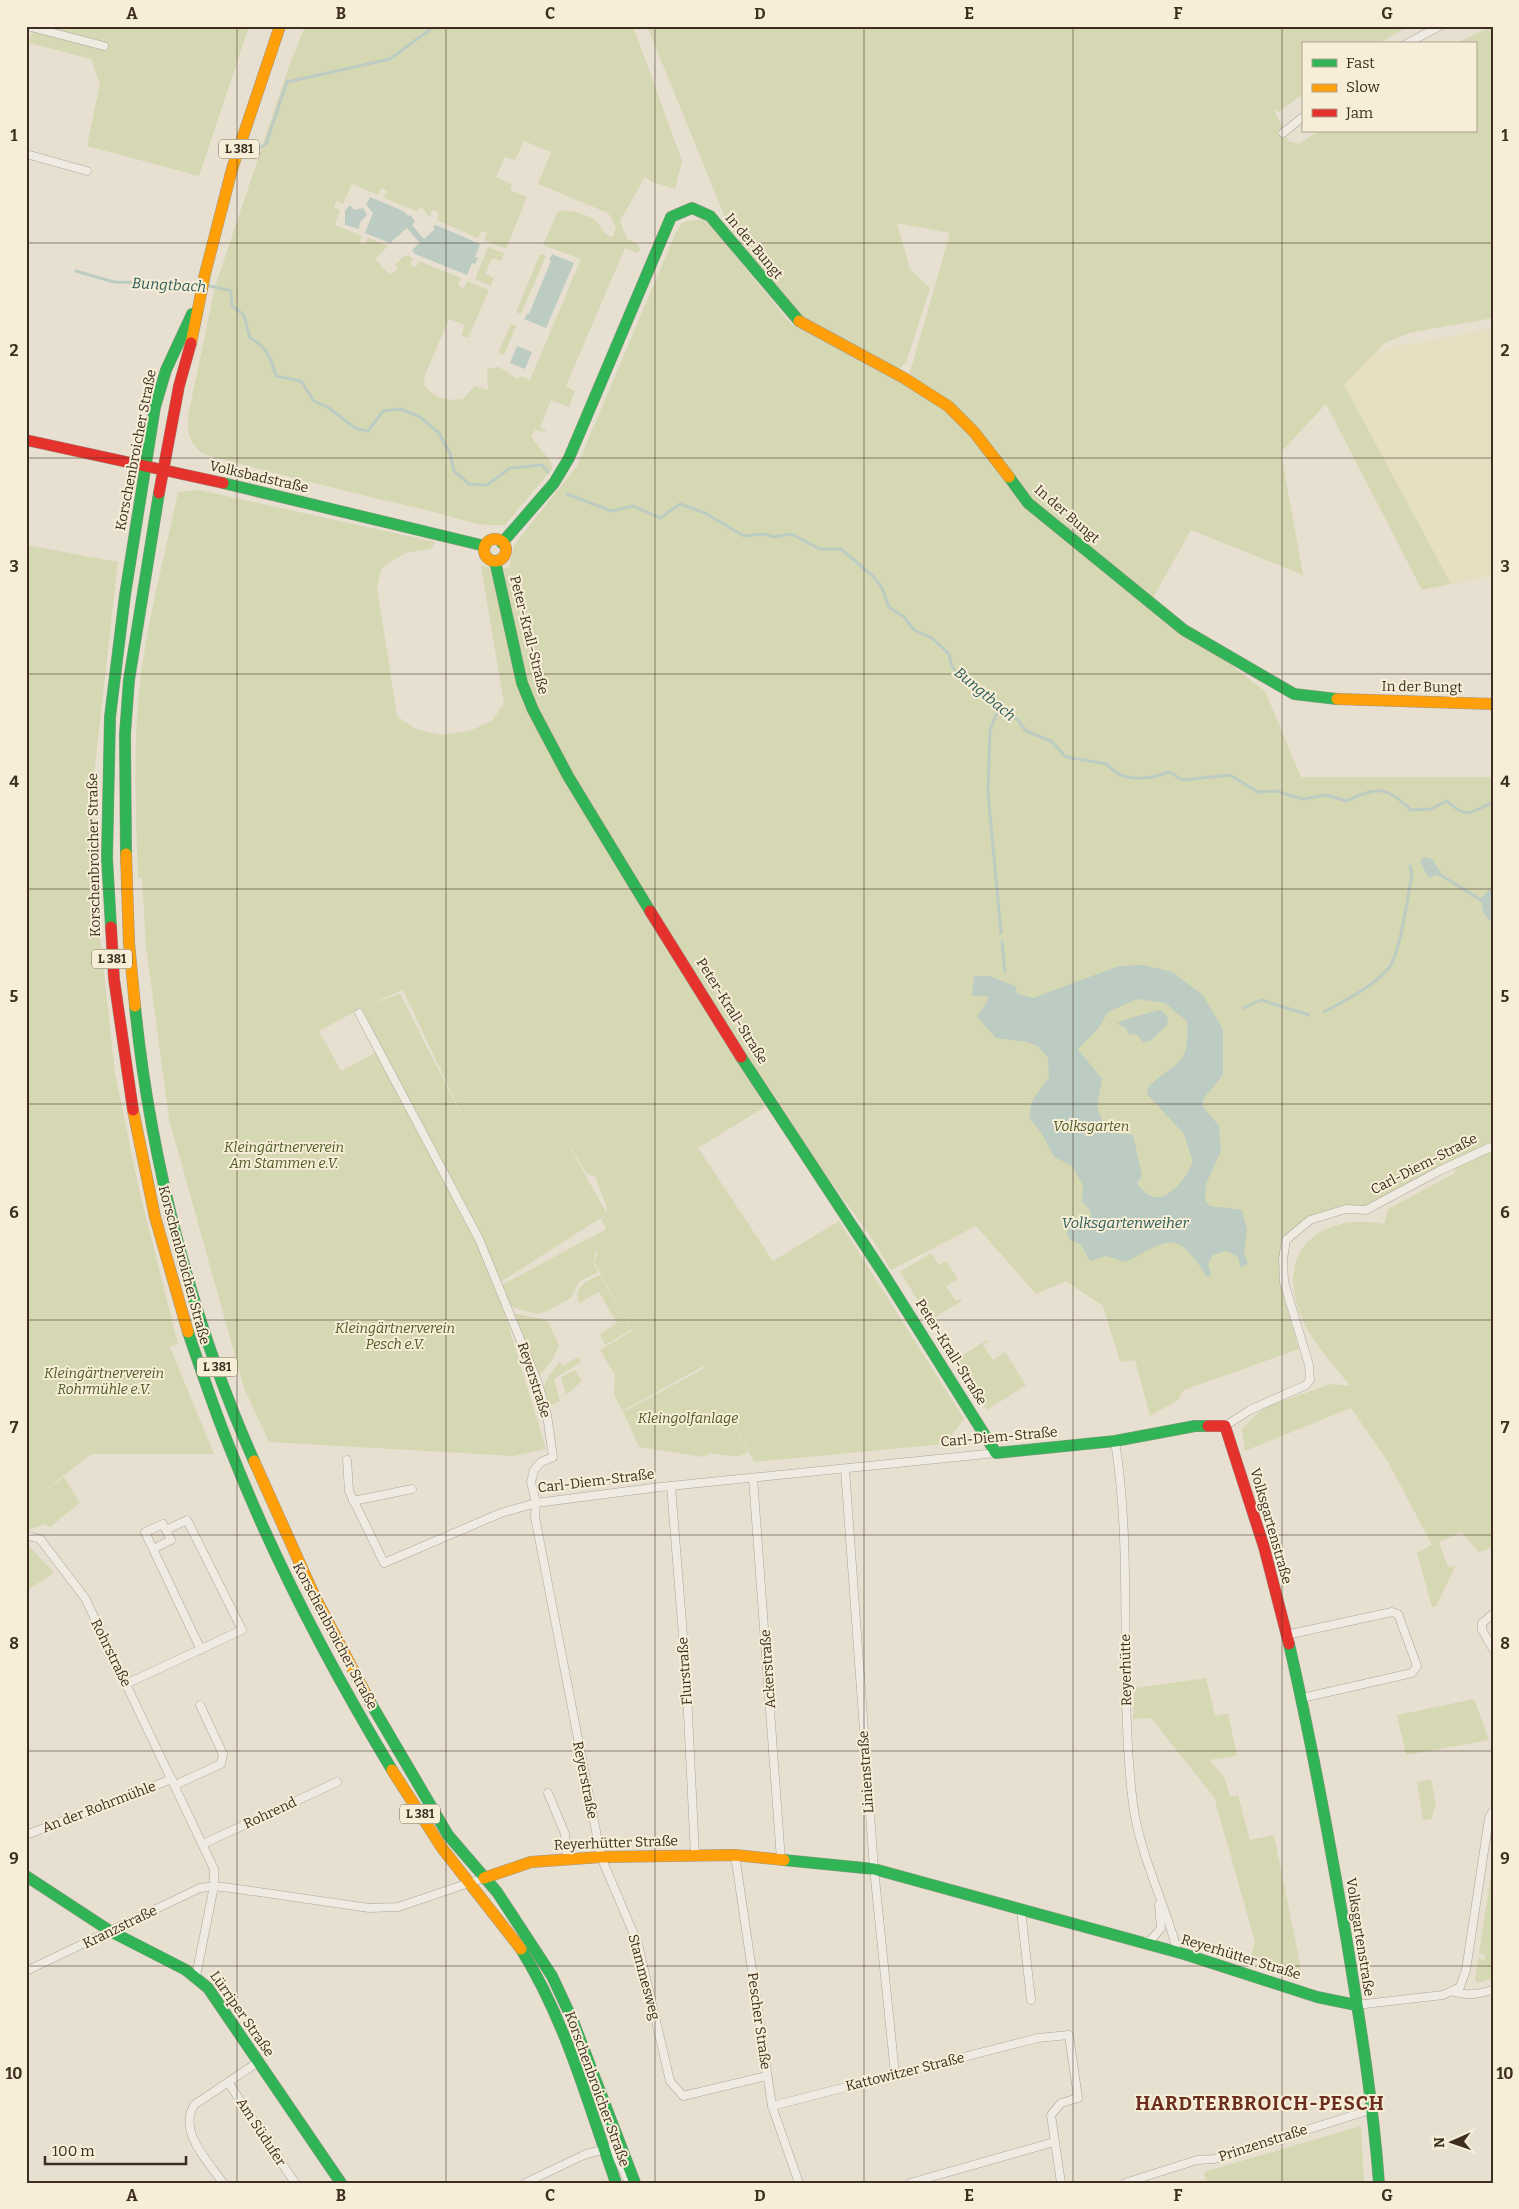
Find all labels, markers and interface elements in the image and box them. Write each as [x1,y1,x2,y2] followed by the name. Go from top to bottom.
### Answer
[126,4,138,23] text: A
[336,4,346,23] text: B
[545,4,555,23] text: C
[754,4,766,23] text: D
[964,4,974,23] text: E
[1174,4,1183,23] text: F
[1381,4,1393,23] text: G
[1302,42,1476,132] legend
[1346,54,1375,72] text: Fast
[1346,78,1381,96] text: Slow
[1345,104,1374,122] text: Jam
[11,126,18,145] text: 1
[1502,126,1509,145] text: 1
[219,140,259,158] road number: L 381
[722,210,786,282] street label: In der Bungt
[131,274,207,296] water label: Bungtbach
[9,341,19,360] text: 2
[1500,341,1510,360] text: 2
[112,368,160,532] street label: Korschenbroicher Straße
[208,457,310,497] street label: Volksbadstraße
[1031,481,1103,547] street label: In der Bungt
[9,557,19,576] text: 3
[1500,557,1510,576] text: 3
[506,574,552,696] street label: Peter-Krall-Straße
[951,663,1019,725] water label: Bungtbach
[1382,678,1462,696] street label: In der Bungt
[9,772,19,791] text: 4
[1500,772,1510,791] text: 4
[84,773,104,937] street label: Korschenbroicher Straße
[92,950,132,969] road number: L 381
[693,955,771,1067] street label: Peter-Krall-Straße
[10,987,19,1006] text: 5
[1501,987,1510,1006] text: 5
[1053,1118,1129,1135] park label: Volksgarten
[1368,1130,1480,1198] street label: Carl-Diem-Straße
[224,1139,344,1172] park label: Kleingärtnerverein Am Stammen e.V.
[155,1184,213,1346] street label: Korschenbroicher Straße
[9,1203,19,1222] text: 6
[1500,1203,1510,1222] text: 6
[1062,1214,1189,1232] water label: Volksgartenweiher
[912,1296,990,1408] street label: Peter-Krall-Straße
[335,1320,455,1353] park label: Kleingärtnerverein Pesch e.V.
[514,1340,554,1420] street label: Reyerstraße
[197,1358,237,1376] road number: L 381
[44,1365,164,1398] park label: Kleingärtnerverein Rohrmühle e.V.
[638,1410,738,1427] park label: Kleingolfanlage
[10,1418,19,1437] text: 7
[1501,1418,1510,1437] text: 7
[940,1423,1058,1451] street label: Carl-Diem-Straße
[537,1465,655,1497] street label: Carl-Diem-Straße
[1246,1466,1296,1586] street label: Volksgartenstraße
[289,1560,381,1712] street label: Korschenbroicher Straße
[87,1616,135,1690] street label: Rohrstraße
[757,1629,779,1709] street label: Ackerstraße
[9,1634,19,1653] text: 8
[1117,1634,1135,1706] street label: Reyerhütte
[1500,1634,1510,1653] text: 8
[674,1636,696,1706] street label: Flurstraße
[855,1730,877,1814] street label: Linienstraße
[569,1740,601,1820] street label: Reyerstraße
[40,1777,158,1837] street label: An der Rohrmühle
[241,1793,299,1833] street label: Rohrend
[400,1805,440,1824] road number: L 381
[554,1832,678,1854] street label: Reyerhütter Straße
[9,1849,19,1868] text: 9
[1500,1849,1510,1868] text: 9
[1342,1877,1378,1997] street label: Volksgartenstraße
[80,1902,160,1952] street label: Kranzstraße
[1179,1931,1303,1983] street label: Reyerhütter Straße
[624,1932,664,2022] street label: Stammesweg
[206,1968,278,2060] street label: Lürriper Straße
[744,1971,774,2071] street label: Pescher Straße
[561,2009,633,2169] street label: Korschenbroicher Straße
[844,2049,966,2095] street label: Kattowitzer Straße
[5,2064,23,2083] text: 10
[1496,2064,1514,2083] text: 10
[1135,2092,1385,2115] district label: HARDTERBROICH-PESCH
[233,2095,289,2169] street label: Am Südufer
[1426,2116,1476,2166] north arrow
[1216,2121,1310,2165] street label: Prinzenstraße
[45,2134,186,2166] scale bar
[1431,2137,1448,2148] text: N
[52,2142,95,2160] text: 100 m
[126,2186,138,2205] text: A
[336,2186,346,2205] text: B
[545,2186,555,2205] text: C
[754,2186,766,2205] text: D
[964,2186,974,2205] text: E
[1174,2186,1183,2205] text: F
[1381,2186,1393,2205] text: G

